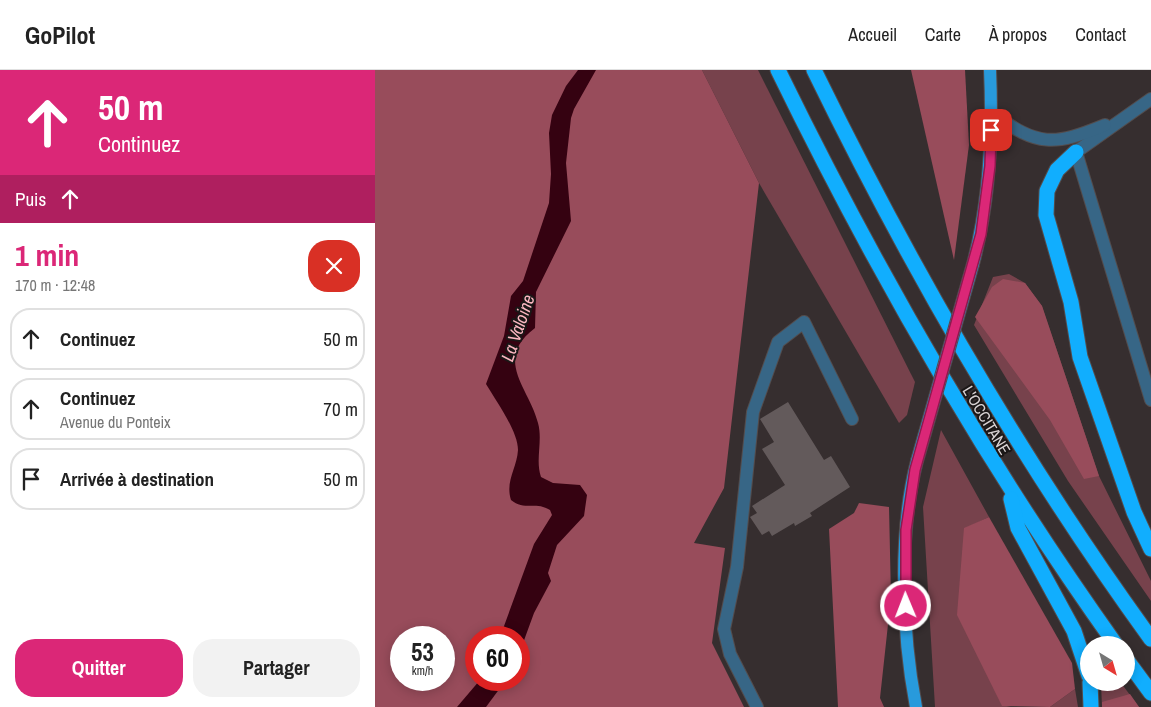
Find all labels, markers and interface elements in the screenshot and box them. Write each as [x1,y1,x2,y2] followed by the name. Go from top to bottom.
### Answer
[25,19,95,51] text: GoPilot
[848,22,897,47] text: Accueil
[925,22,961,47] text: Carte
[989,22,1047,47] text: À propos
[1075,22,1126,47] text: Contact
[98,84,163,131] text: 50 m
[15,90,80,155] icon: ahead
[970,109,1012,151] pin
[977,116,1005,144] icon: arrive
[98,129,180,159] text: Continuez
[56,185,84,213] icon: ahead
[15,186,46,212] text: Puis
[15,235,79,275] text: 1 min
[308,240,360,292] button: close
[15,274,95,296] text: 170 m · 12:48
[494,291,541,365] water label: La Valoine
[17,325,45,353] icon: ahead
[60,326,135,352] text: Continuez
[323,326,358,352] text: 50 m
[958,381,1016,459] street label: L'OCCITANE
[60,385,135,411] text: Continuez
[17,395,45,423] icon: ahead
[323,396,358,422] text: 70 m
[60,411,171,433] text: Avenue du Ponteix
[17,465,45,493] icon: arrive
[60,466,214,492] text: Arrivée à destination
[323,466,358,492] text: 50 m
[879,579,931,631] position arrow
[465,626,530,691] speed limit sign: 60
[411,635,434,669] text: 53
[1080,636,1135,691] north arrow
[1080,636,1135,691] map controls
[15,639,183,697] button: Quitter
[193,639,360,697] button: Partager
[412,663,433,679] text: km/h

